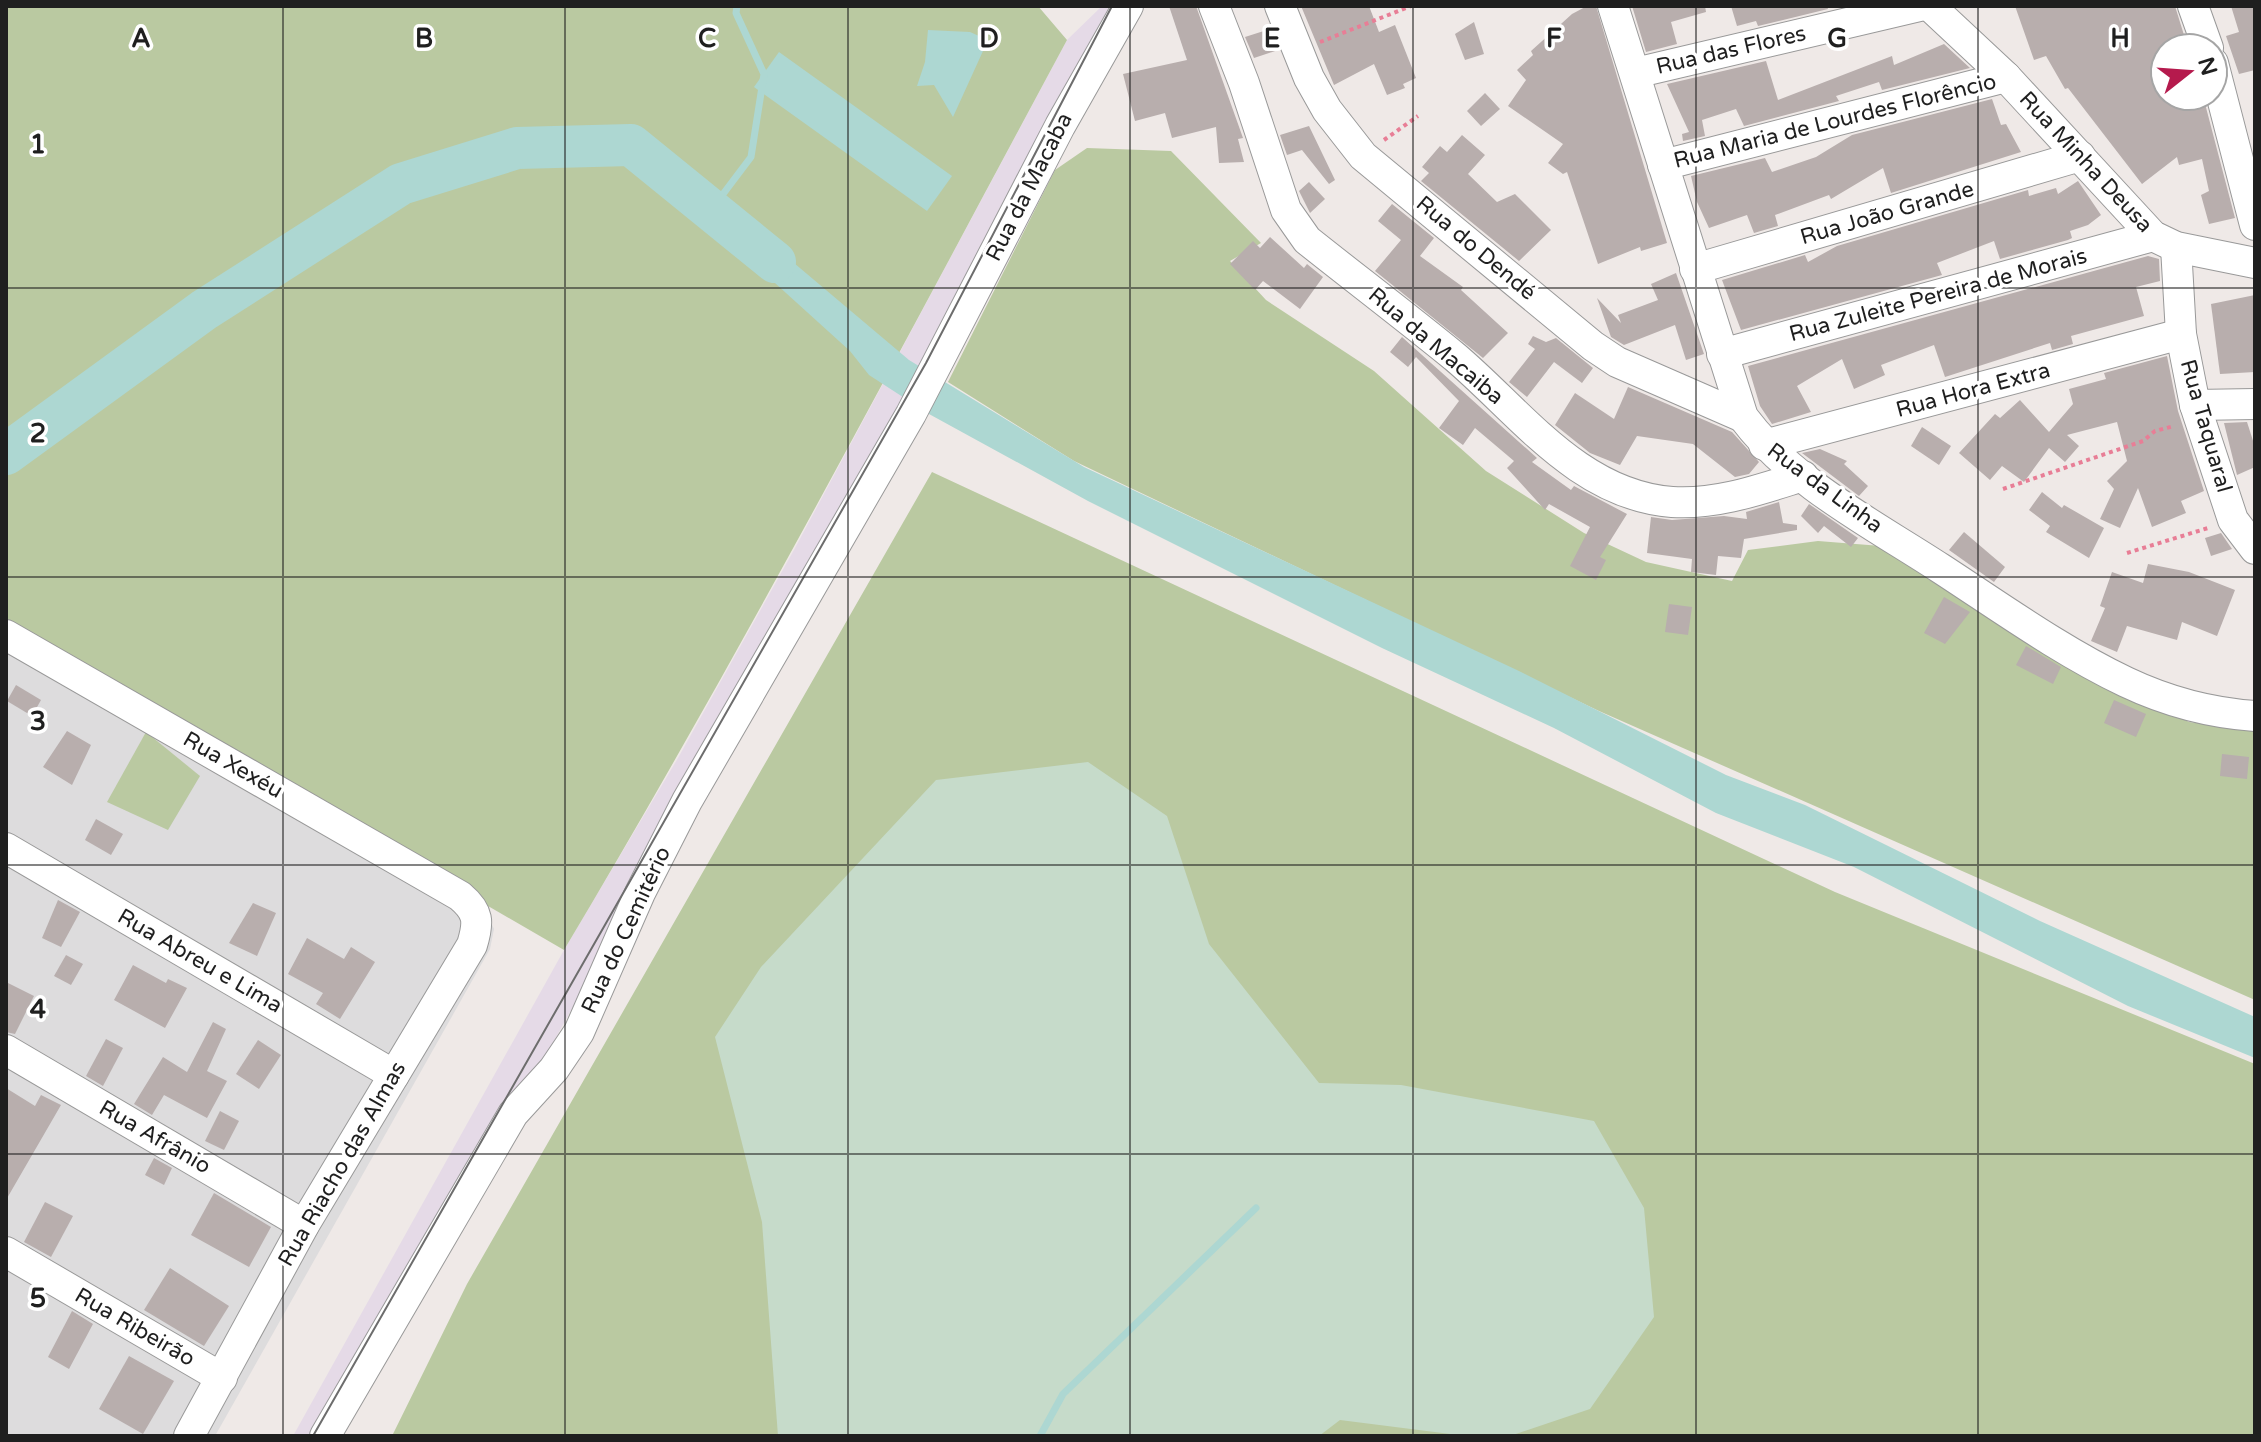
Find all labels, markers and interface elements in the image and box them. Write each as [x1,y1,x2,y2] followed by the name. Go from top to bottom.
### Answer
[1654,20,1808,80] street label: Rua das Flores
[131,23,151,54] text: A
[415,23,433,54] text: B
[698,23,716,54] text: C
[979,23,999,54] text: D
[1264,23,1280,54] text: E
[1546,23,1562,54] text: F
[1827,23,1847,54] text: G
[2110,23,2130,54] text: H
[2149,32,2229,112] north arrow
[2192,54,2222,79] text: N
[1671,68,1999,174] street label: Rua Maria de Lourdes Florêncio
[2014,86,2158,238] street label: Rua Minha Deusa
[980,108,1078,266] street label: Rua da Macaba
[30,129,46,160] text: 1
[1797,176,1977,250] street label: Rua João Grande
[1411,190,1541,306] street label: Rua do Dendé
[1786,243,2090,347] street label: Rua Zuleite Pereira de Morais
[1363,282,1509,410] street label: Rua da Macaiba
[1893,357,2053,423] street label: Rua Hora Extra
[2175,357,2237,495] street label: Rua Taquaral
[30,418,46,449] text: 2
[1762,437,1888,539] street label: Rua da Linha
[30,706,46,737] text: 3
[179,726,287,804] street label: Rua Xexéu
[576,842,676,1018] street label: Rua do Cemitério
[113,903,287,1019] street label: Rua Abreu e Lima
[30,994,46,1025] text: 4
[273,1057,411,1271] street label: Rua Riacho das Almas
[95,1095,215,1179] street label: Rua Afrânio
[70,1282,200,1372] street label: Rua Ribeirão
[30,1283,46,1314] text: 5

